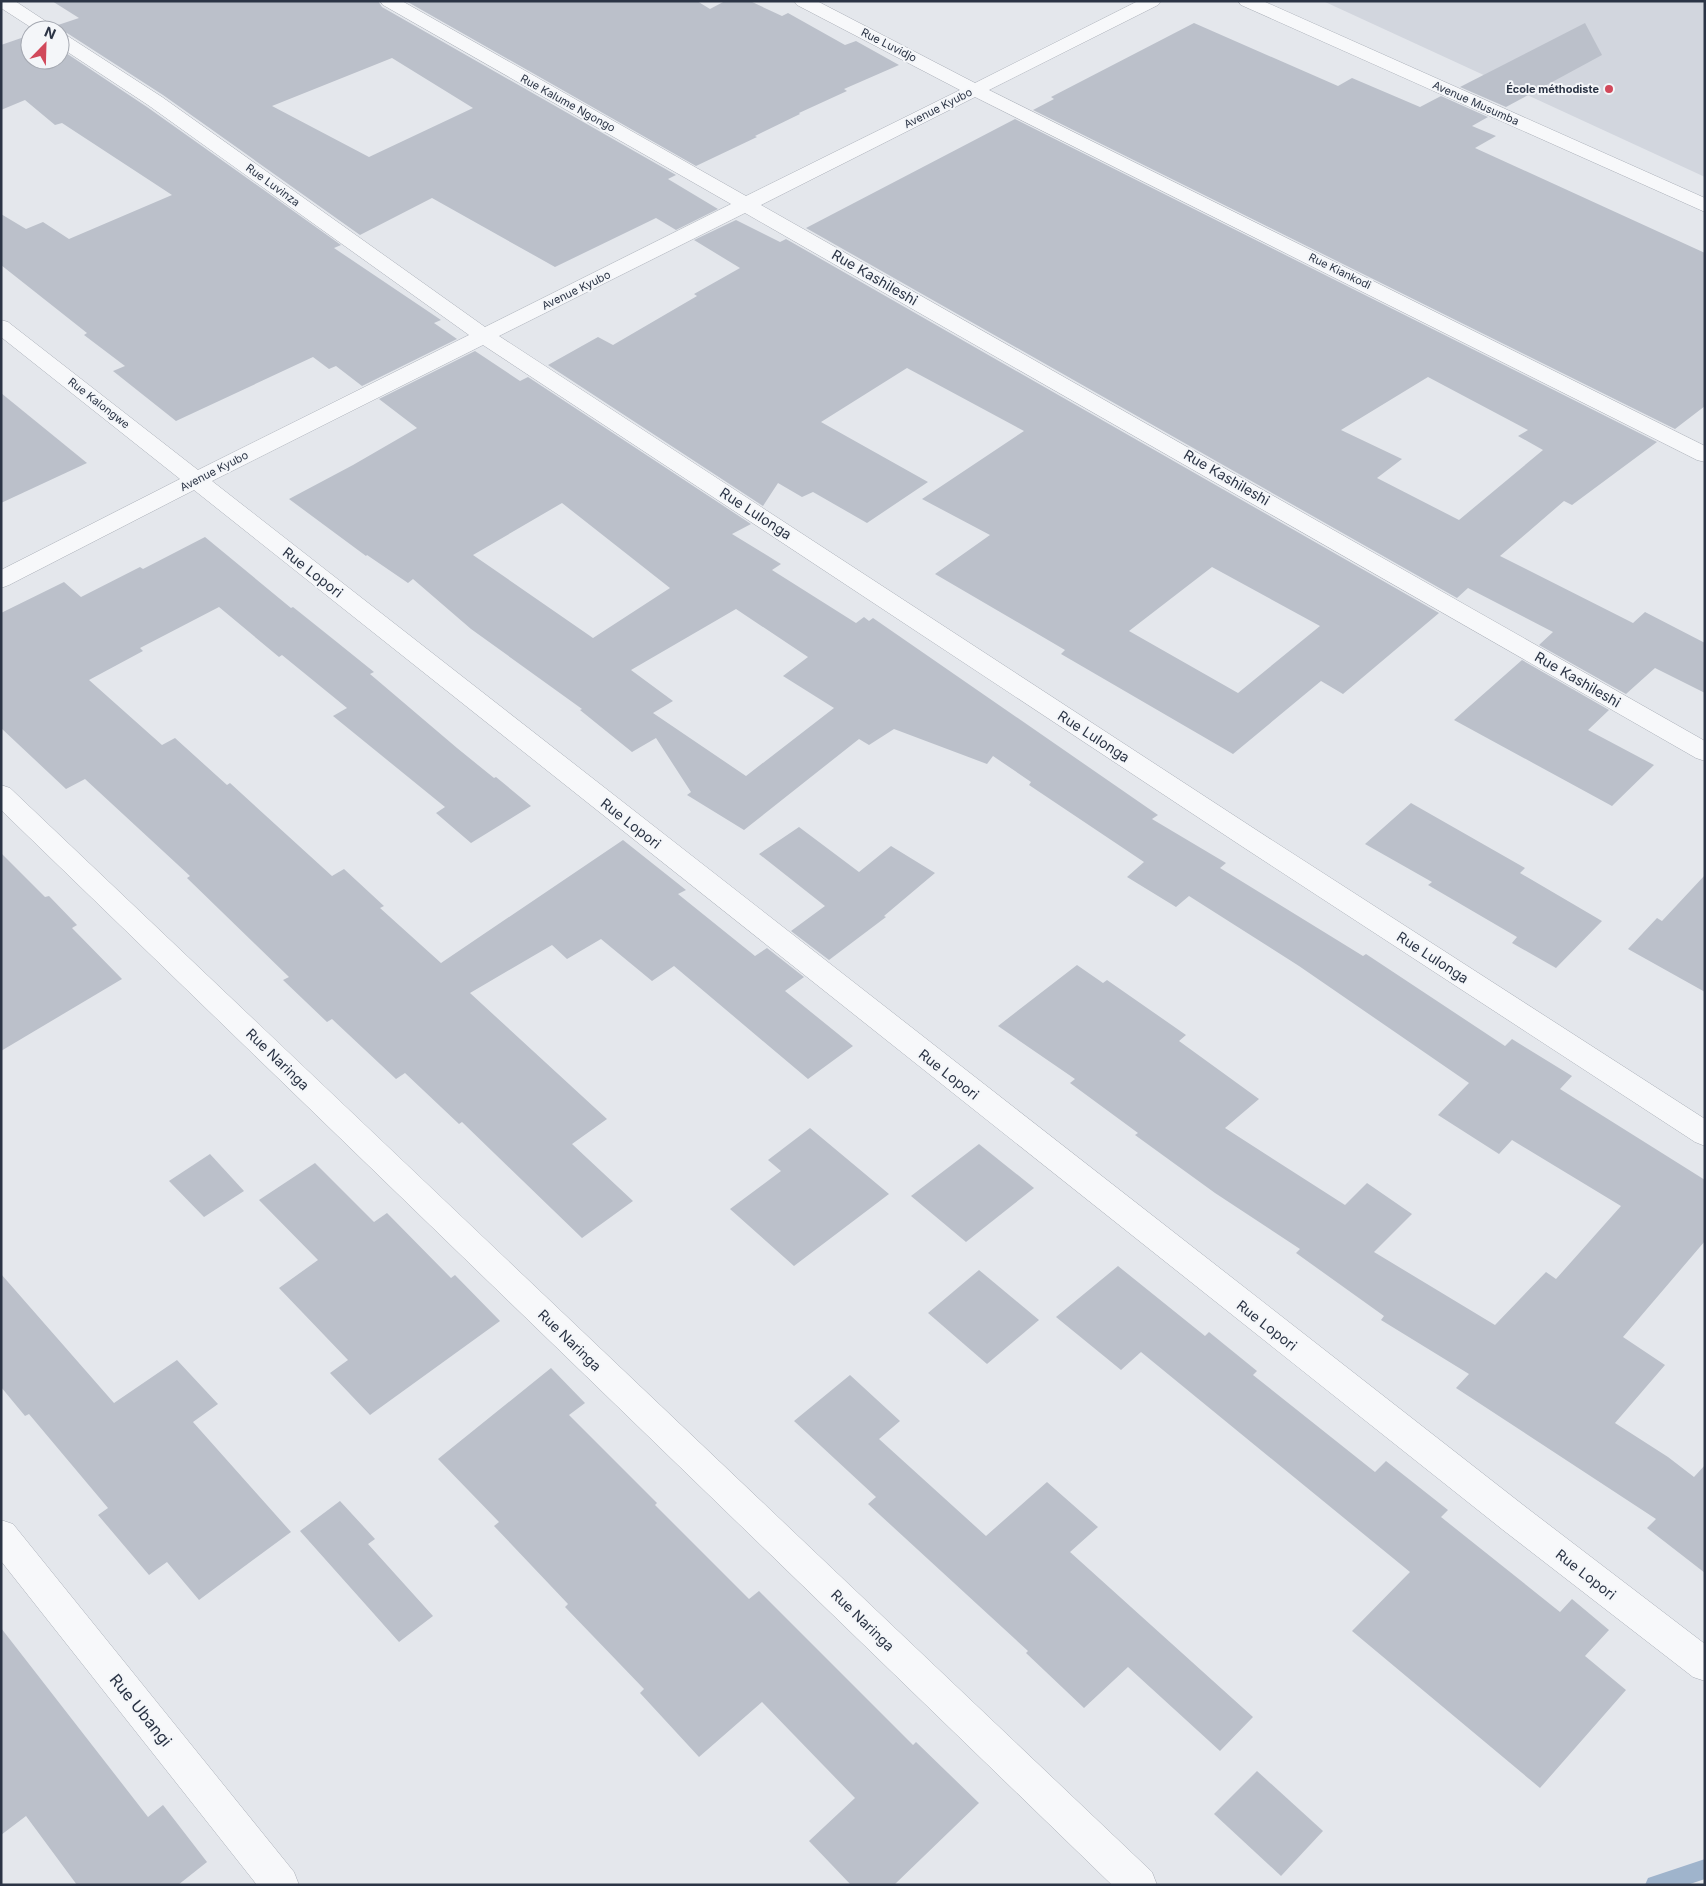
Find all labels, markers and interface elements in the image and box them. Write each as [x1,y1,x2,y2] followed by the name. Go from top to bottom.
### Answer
[20,20,70,70] north arrow
[42,23,59,42] text: N
[859,25,920,65] street label: Rue Luvidjo
[518,71,618,135] street label: Rue Kalume Ngongo
[1431,78,1521,128] street label: Avenue Musumba
[1506,82,1599,96] place label: École méthodiste
[1603,83,1615,95] marker: École méthodiste
[902,85,975,131] street label: Avenue Kyubo
[243,161,303,209] street label: Rue Luvinza
[829,246,921,308] street label: Rue Kashileshi
[1306,250,1374,292] street label: Rue Kiankodi
[539,267,613,313] street label: Avenue Kyubo
[65,375,133,431] street label: Rue Kalongwe
[1181,446,1273,508] street label: Rue Kashileshi
[178,448,251,494] street label: Avenue Kyubo
[717,484,795,542] street label: Rue Lulonga
[280,543,346,601] street label: Rue Lopori
[1532,648,1624,710] street label: Rue Kashileshi
[1055,707,1133,765] street label: Rue Lulonga
[598,794,664,852] street label: Rue Lopori
[1394,928,1472,986] street label: Rue Lulonga
[243,1025,313,1093] street label: Rue Naringa
[916,1045,982,1103] street label: Rue Lopori
[1234,1296,1300,1354] street label: Rue Lopori
[535,1306,605,1374] street label: Rue Naringa
[1553,1545,1619,1603] street label: Rue Lopori
[828,1586,898,1654] street label: Rue Naringa
[106,1670,176,1750] street label: Rue Ubangi

